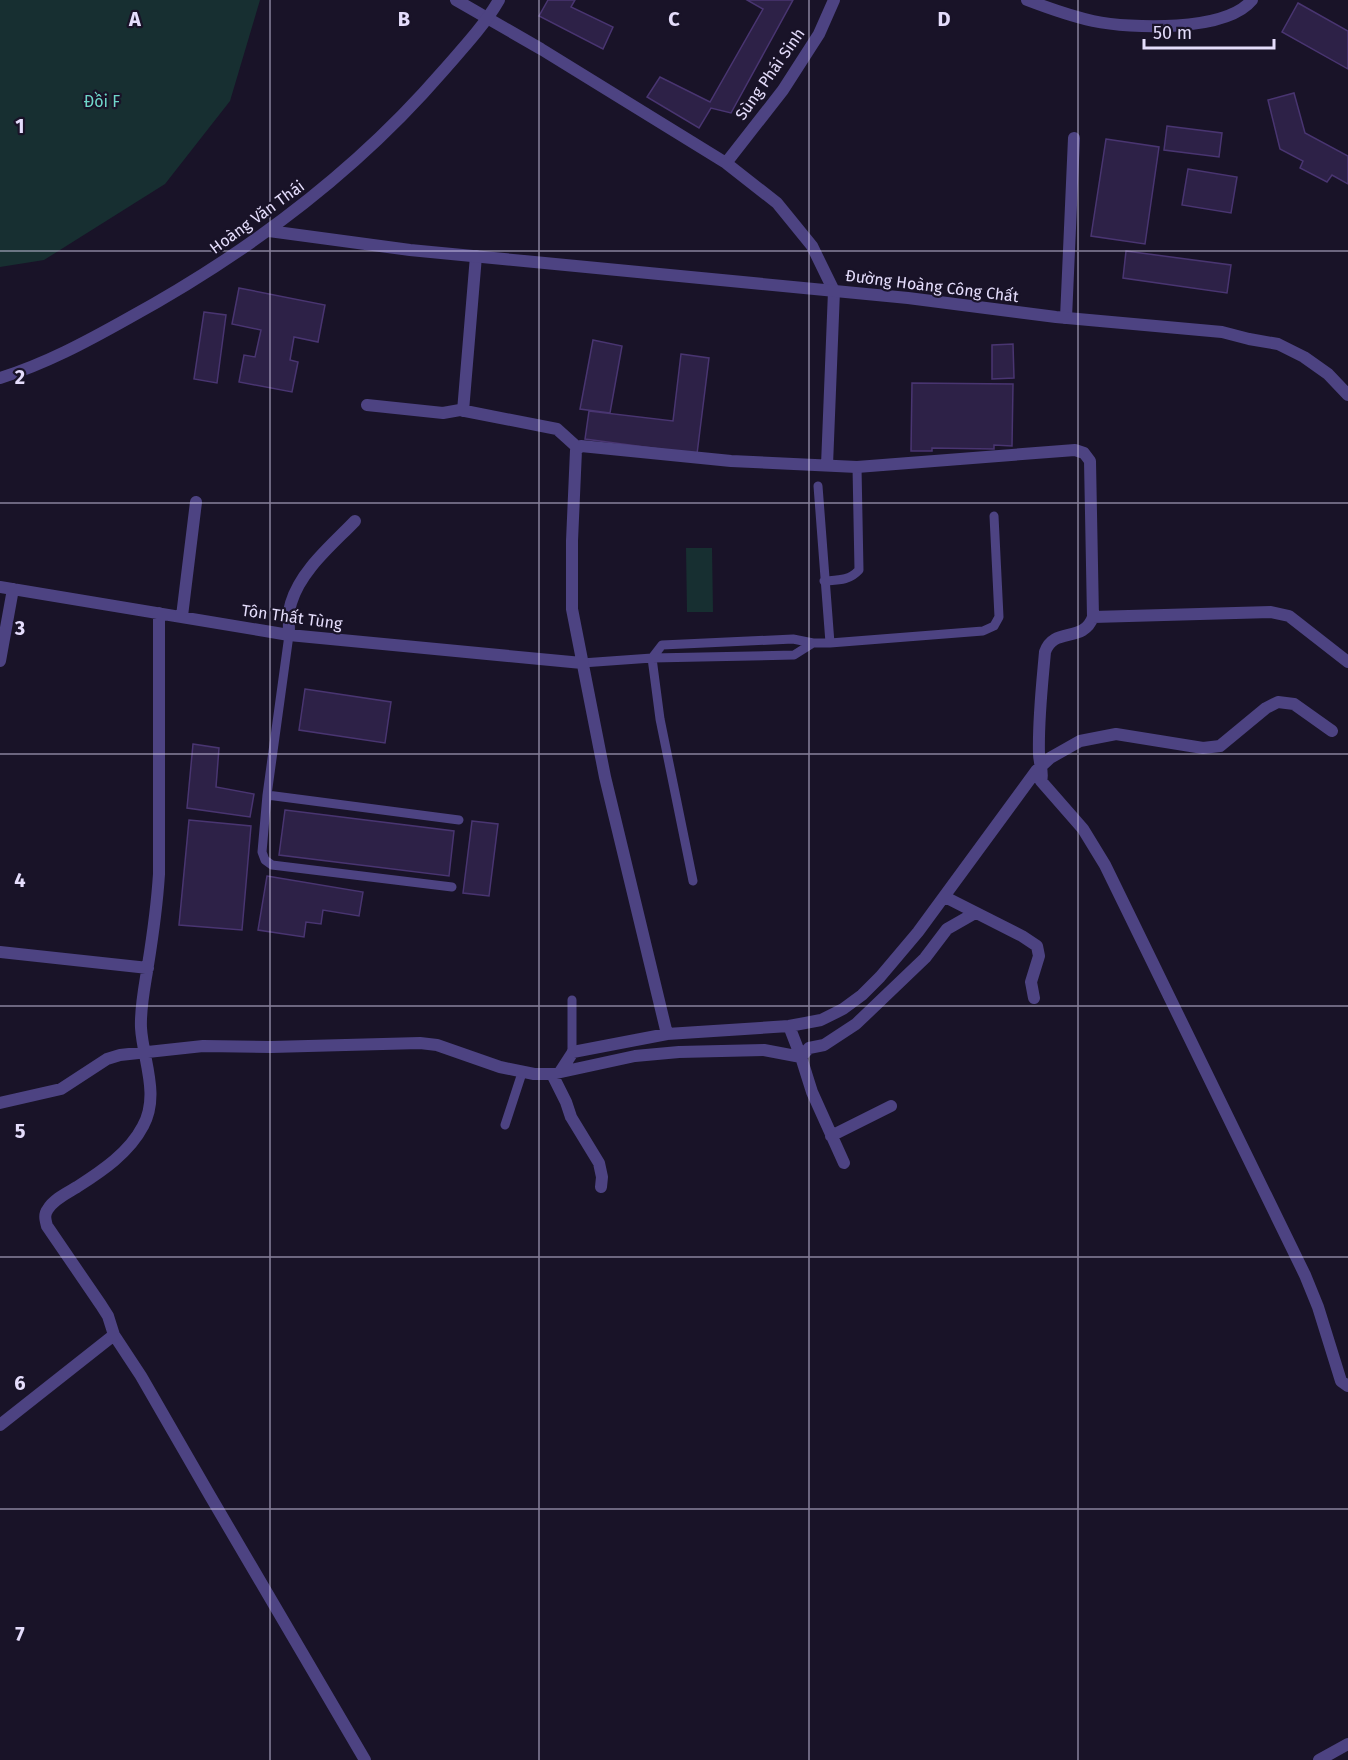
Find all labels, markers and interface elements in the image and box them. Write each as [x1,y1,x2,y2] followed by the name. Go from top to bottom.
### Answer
[128,7,142,31] text: A
[398,7,410,31] text: B
[668,7,680,31] text: C
[937,7,951,31] text: D
[1144,12,1274,50] scale bar
[1153,22,1192,44] text: 50 m
[731,24,809,124] street label: Sùng Phái Sinh
[84,91,120,111] park label: Đồi F
[15,114,25,138] text: 1
[206,176,308,258] street label: Hoàng Văn Thái
[844,265,1020,306] street label: Đường Hoàng Công Chất
[15,365,25,389] text: 2
[240,600,344,634] street label: Tôn Thất Tùng
[14,616,25,640] text: 3
[14,868,26,892] text: 4
[15,1119,26,1143] text: 5
[14,1371,26,1395] text: 6
[15,1622,25,1646] text: 7

